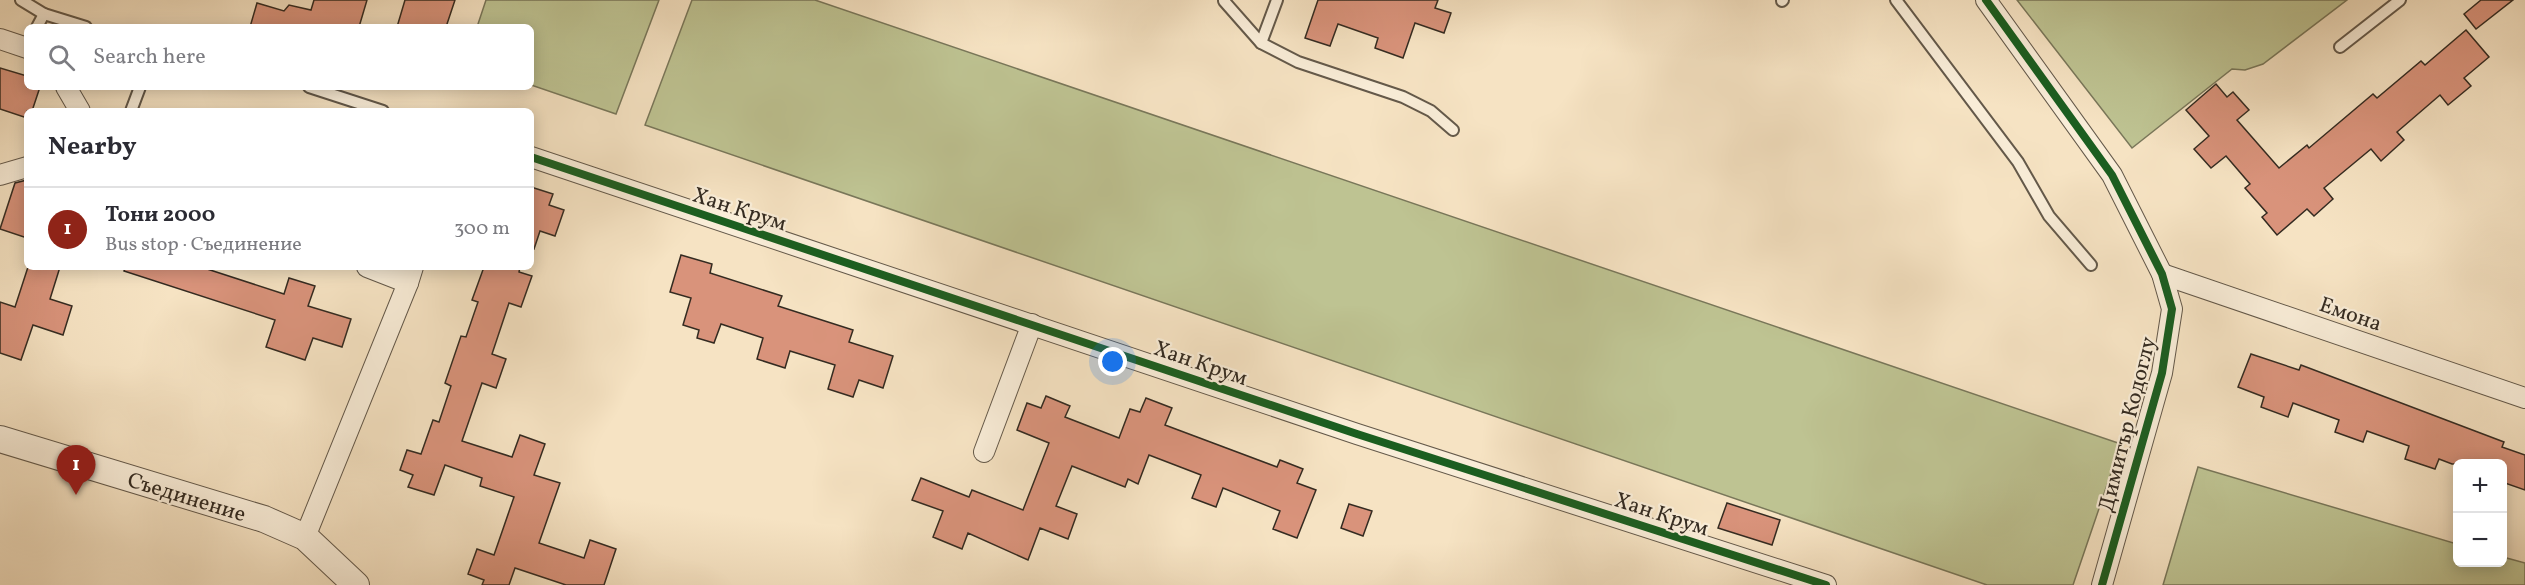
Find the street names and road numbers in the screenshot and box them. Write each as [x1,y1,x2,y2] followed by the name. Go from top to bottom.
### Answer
[688,181,790,240] street label: Хан Крум
[2315,290,2386,341] street label: Емона
[1149,334,1251,395] street label: Хан Крум
[2092,334,2165,516] street label: Димитър Кодоглу
[123,466,249,531] street label: Съединение
[1610,486,1712,545] street label: Хан Крум

